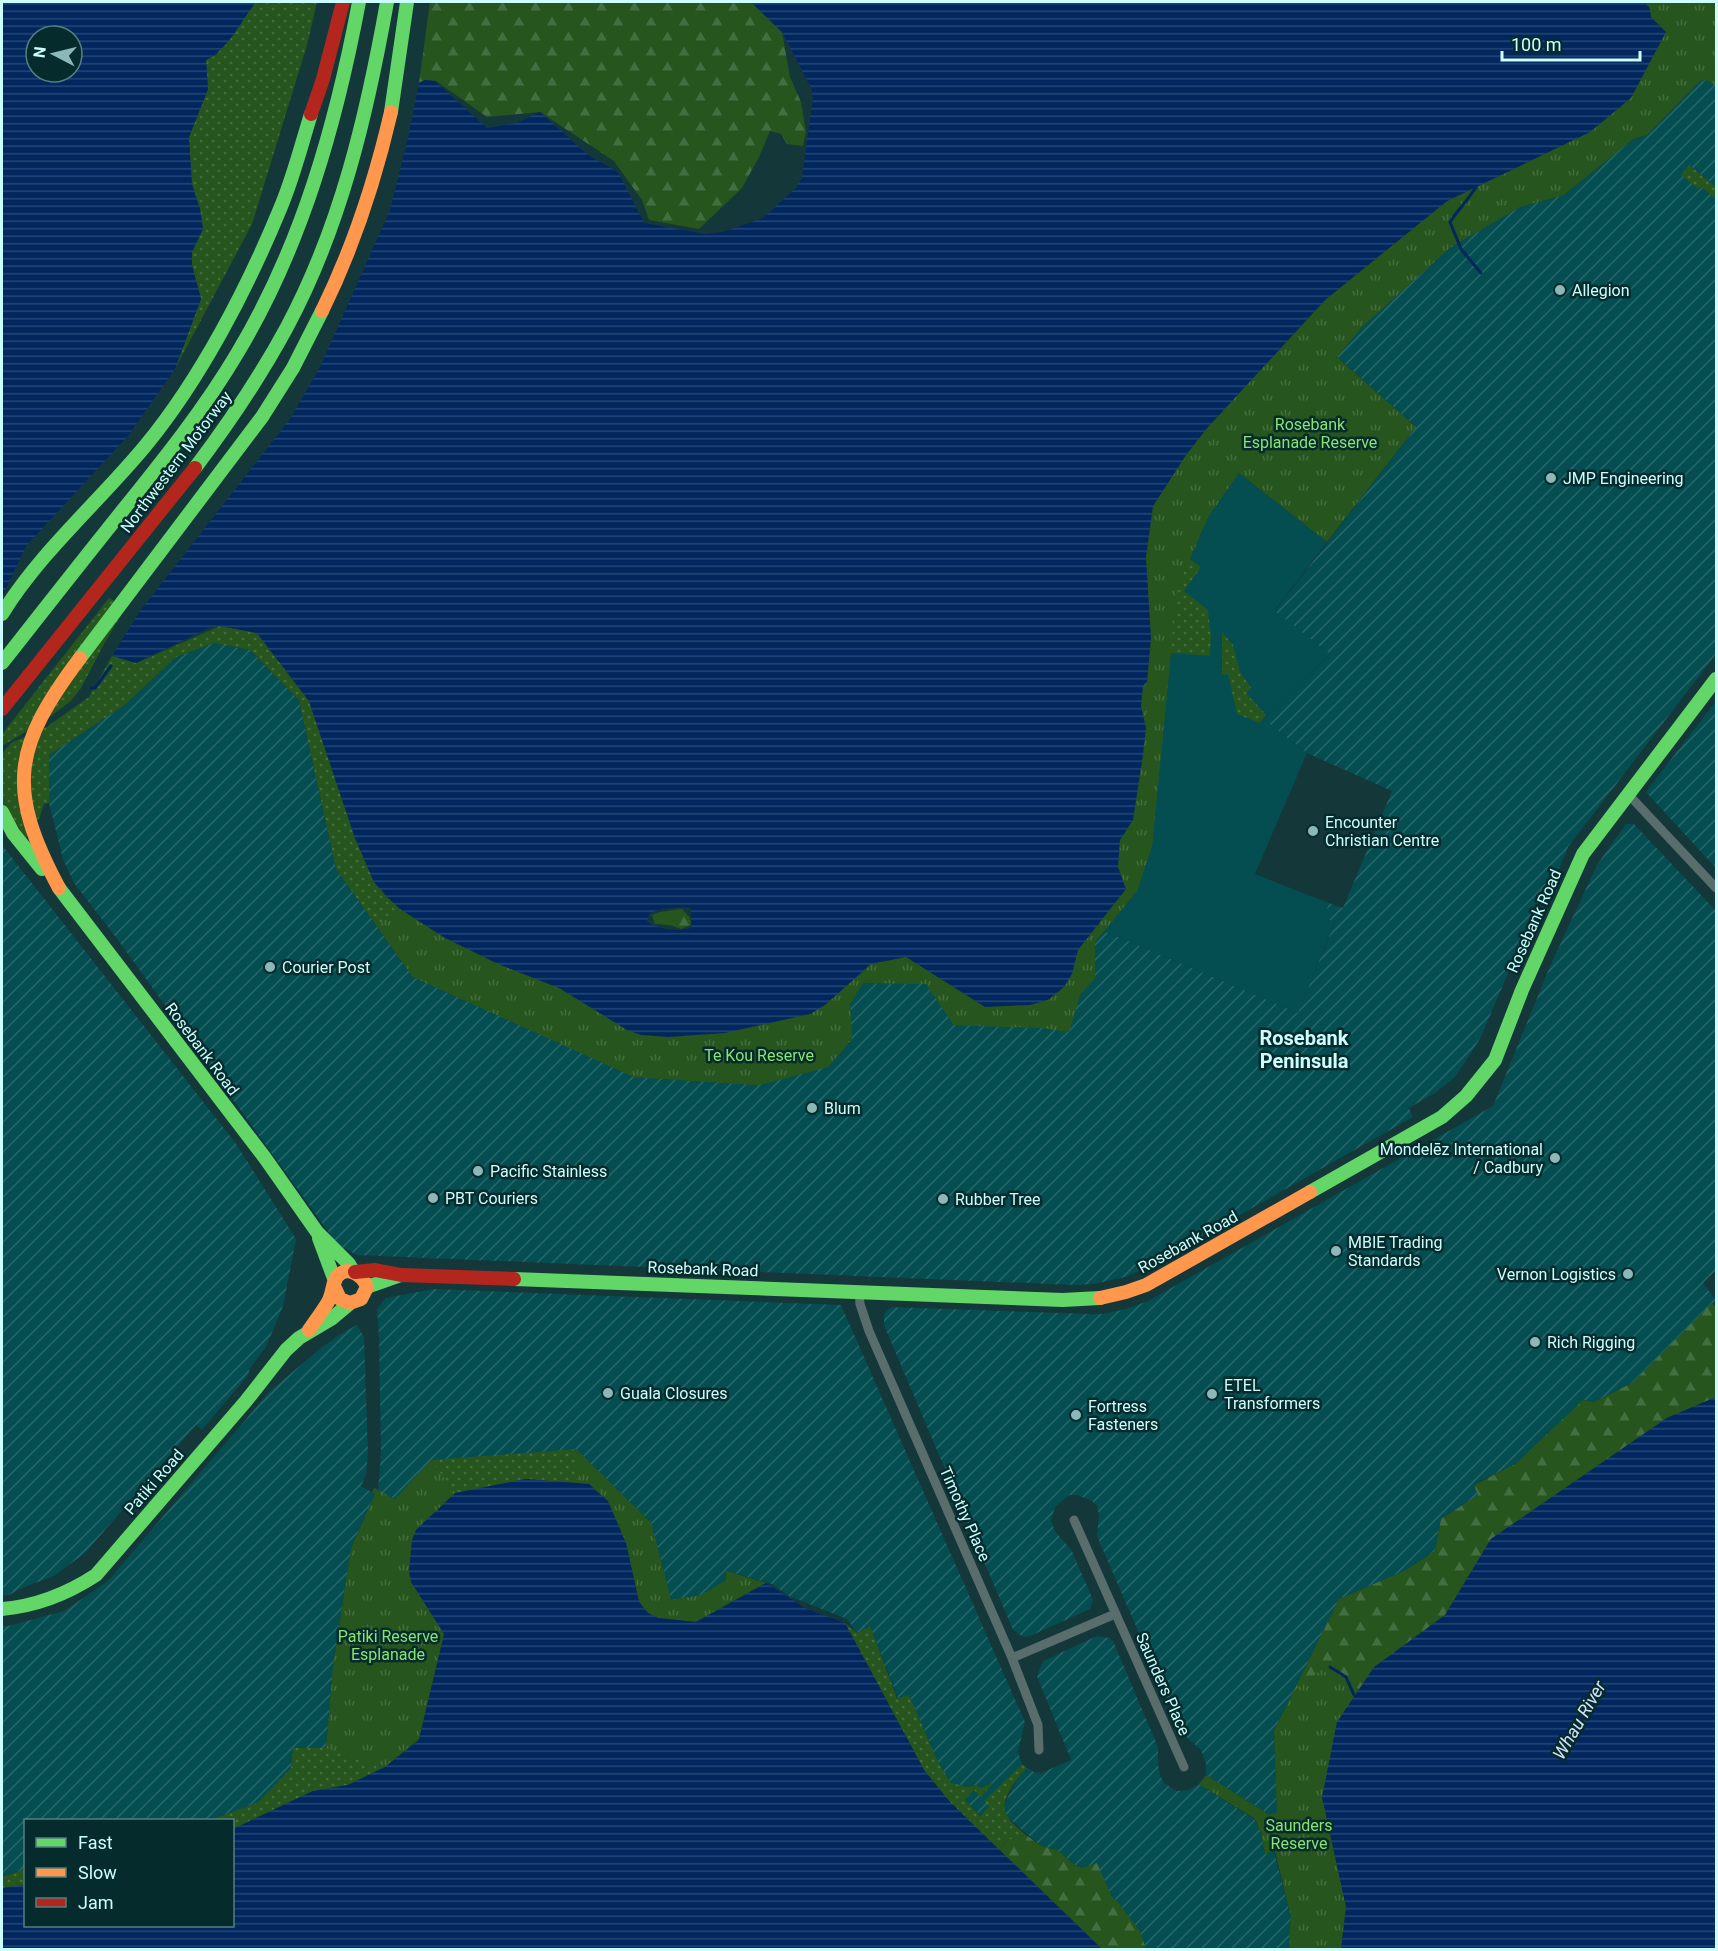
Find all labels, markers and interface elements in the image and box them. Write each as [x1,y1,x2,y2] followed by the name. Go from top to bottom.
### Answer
[24,24,84,84] north arrow
[1502,24,1640,62] scale bar
[1511,34,1562,55] text: 100 m
[29,45,50,59] text: N
[1572,281,1630,300] place label: Allegion
[1553,283,1567,297] marker: Allegion
[117,387,236,536] street label: Northwestern Motorway
[1243,415,1377,452] park label: Rosebank Esplanade Reserve
[1563,469,1684,488] place label: JMP Engineering
[1544,471,1558,485] marker: JMP Engineering
[1325,813,1439,850] place label: Encounter Christian Centre
[1306,824,1320,838] marker: Encounter Christian Centre
[1503,866,1565,976] street label: Rosebank Road
[282,958,370,977] place label: Courier Post
[263,960,277,974] marker: Courier Post
[161,999,243,1099] street label: Rosebank Road
[1259,1026,1349,1073] district label: Rosebank Peninsula
[704,1046,814,1065] park label: Te Kou Reserve
[824,1099,861,1118] place label: Blum
[805,1101,819,1115] marker: Blum
[1380,1140,1543,1177] place label: Mondelēz International / Cadbury
[1548,1151,1562,1165] marker: Mondelēz International / Cadbury
[490,1162,607,1181] place label: Pacific Stainless
[471,1164,485,1178] marker: Pacific Stainless
[445,1189,538,1208] place label: PBT Couriers
[955,1190,1040,1209] place label: Rubber Tree
[426,1191,440,1205] marker: PBT Couriers
[936,1192,950,1206] marker: Rubber Tree
[1135,1207,1241,1277] street label: Rosebank Road
[1348,1233,1443,1270] place label: MBIE Trading Standards
[1329,1244,1343,1258] marker: MBIE Trading Standards
[647,1258,759,1280] street label: Rosebank Road
[1497,1265,1616,1284] place label: Vernon Logistics
[1621,1267,1635,1281] marker: Vernon Logistics
[1547,1333,1635,1352] place label: Rich Rigging
[1528,1335,1542,1349] marker: Rich Rigging
[1224,1376,1320,1413] place label: ETEL Transformers
[620,1384,728,1403] place label: Guala Closures
[601,1386,615,1400] marker: Guala Closures
[1205,1387,1219,1401] marker: ETEL Transformers
[1088,1397,1158,1434] place label: Fortress Fasteners
[1069,1408,1083,1422] marker: Fortress Fasteners
[120,1445,188,1519] street label: Patiki Road
[936,1464,994,1564] street label: Timothy Place
[338,1627,438,1664] park label: Patiki Reserve Esplanade
[1132,1630,1194,1738] street label: Saunders Place
[1548,1676,1610,1763] water label: Whau River
[1265,1816,1333,1853] park label: Saunders Reserve
[24,1819,234,1927] legend
[78,1832,113,1853] text: Fast
[78,1862,117,1883] text: Slow
[78,1892,114,1913] text: Jam

